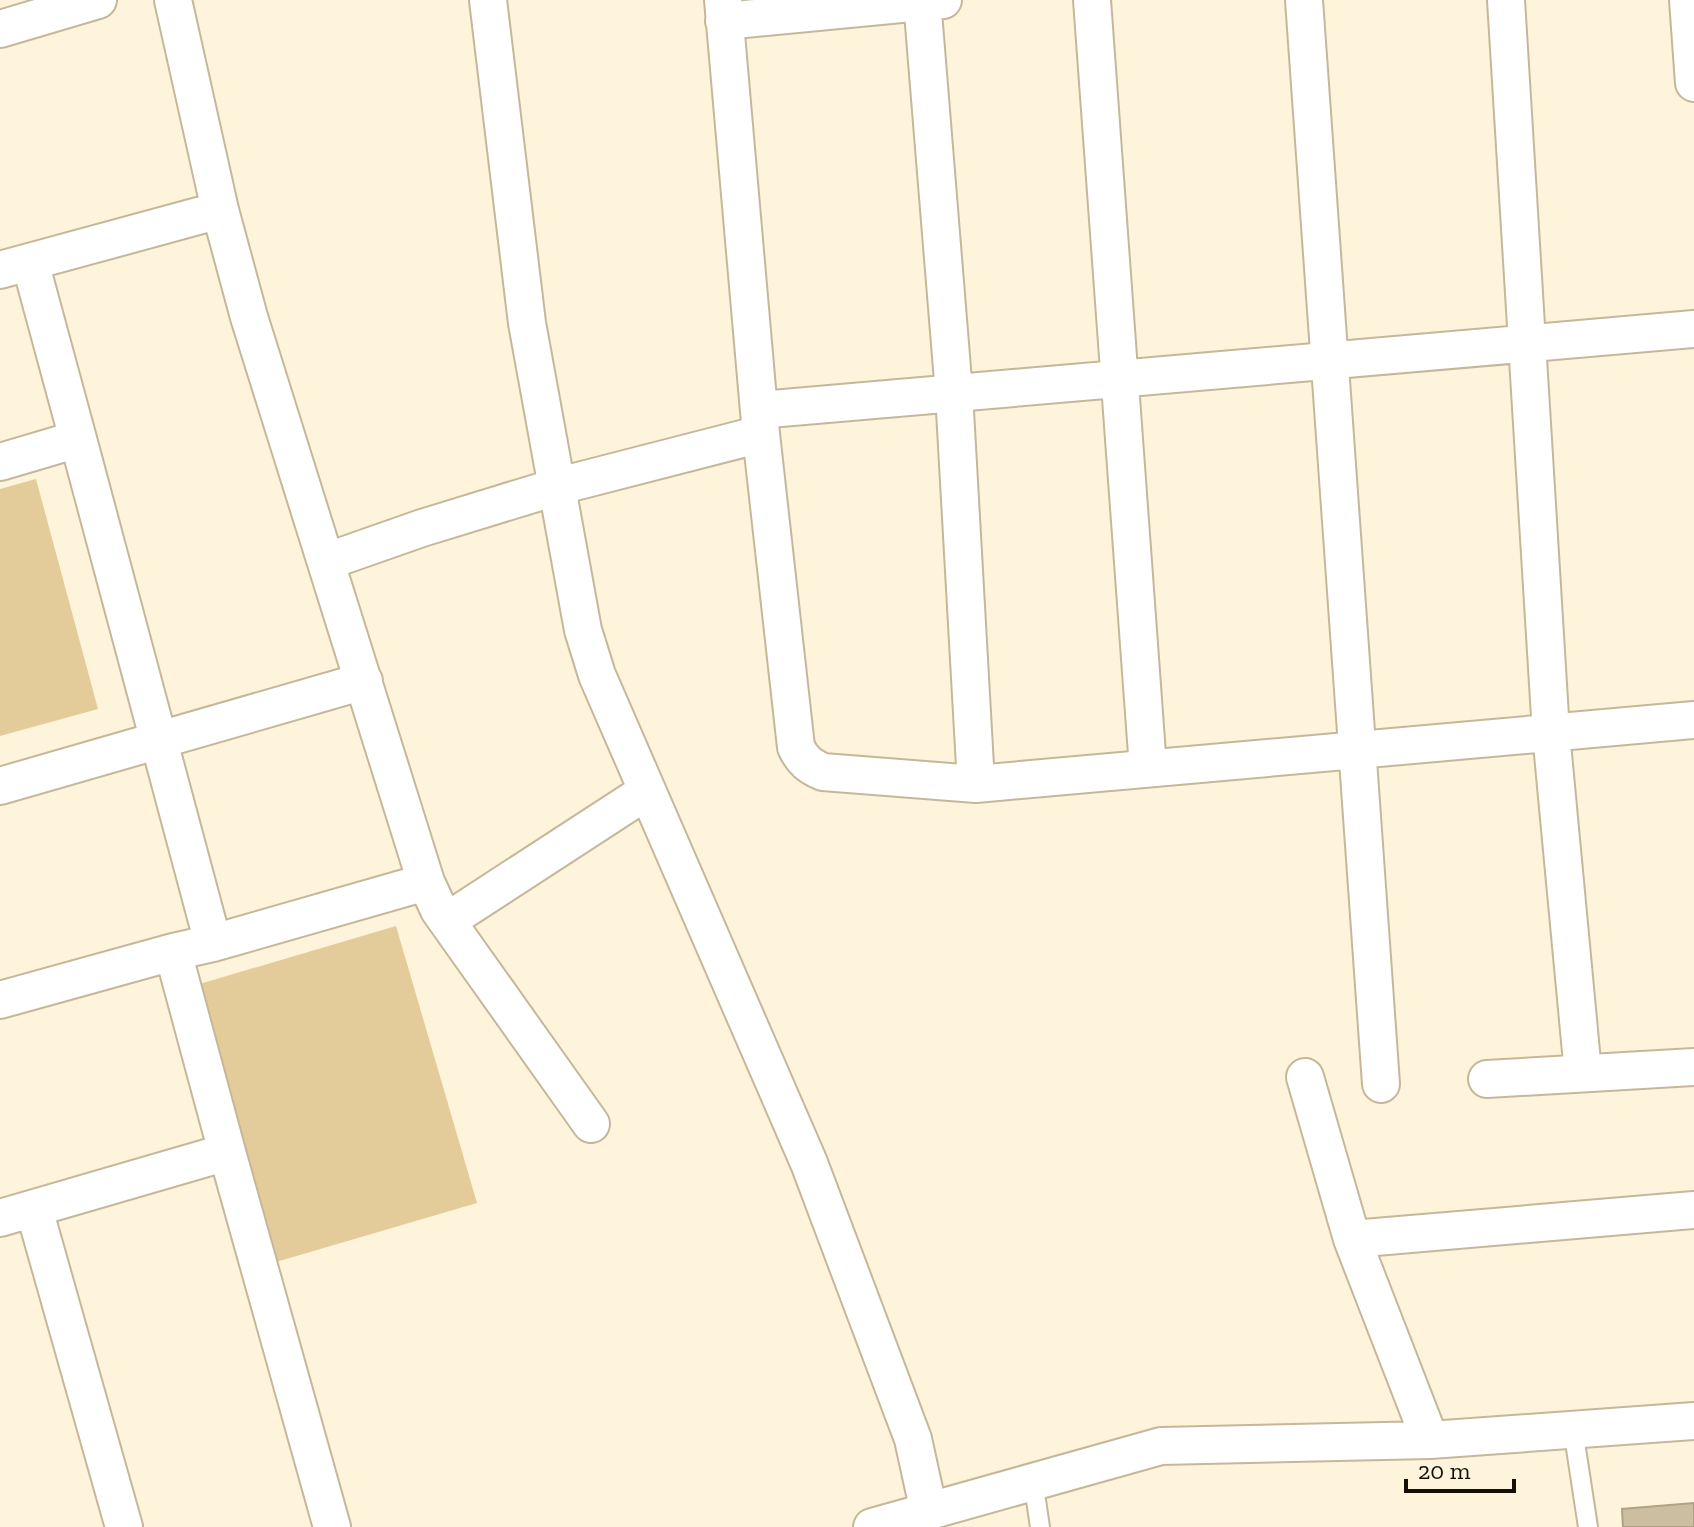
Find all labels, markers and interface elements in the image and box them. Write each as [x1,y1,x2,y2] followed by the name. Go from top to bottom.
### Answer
[1406,1443,1514,1493] scale bar
[1418,1456,1471,1485] text: 20 m

